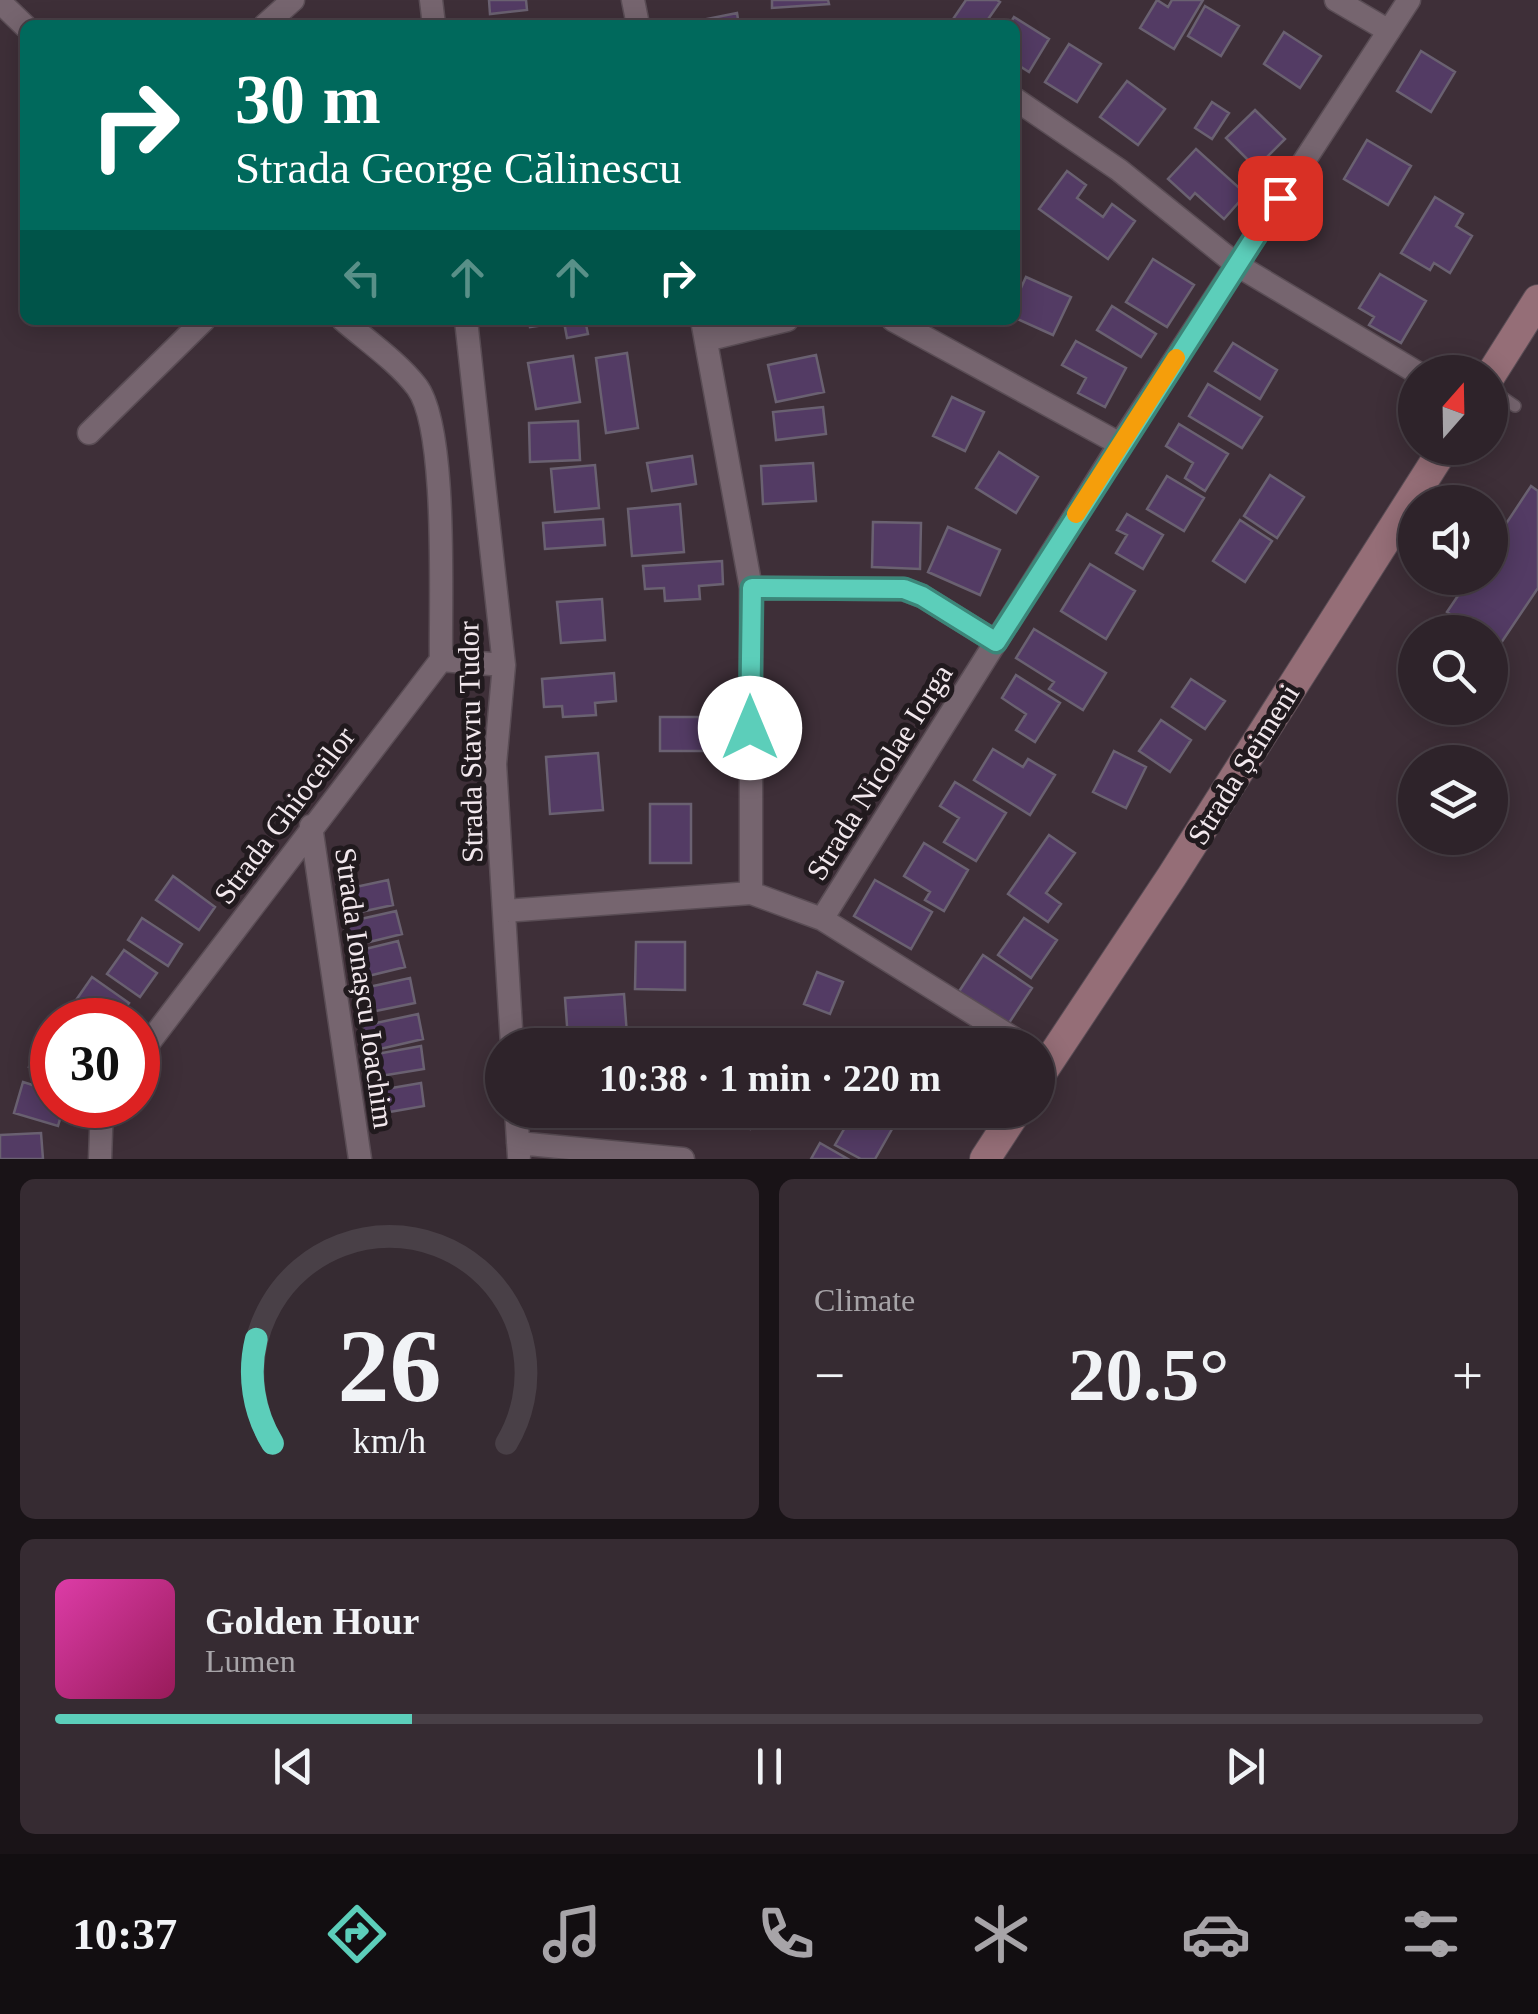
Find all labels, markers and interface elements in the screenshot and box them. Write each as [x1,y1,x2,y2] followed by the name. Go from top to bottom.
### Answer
[70,60,200,190] icon: right
[235,61,381,138] text: 30 m
[235,143,682,193] text: Strada George Călinescu
[1238,156,1323,241] pin
[1253,171,1308,226] icon: arrive
[335,250,390,305] icon: left
[440,250,495,305] icon: ahead
[545,250,600,305] icon: ahead
[650,250,705,305] icon: right
[1398,355,1508,465] north arrow
[1398,355,1508,855] map controls
[1398,485,1508,595] button: sound
[1398,615,1508,725] button: search
[451,621,489,863] street label: Strada Stavru Tudor
[799,658,959,886] street label: Strada Nicolae Iorga
[698,676,802,780] position arrow
[1181,678,1305,850] street label: Strada Șeimeni
[207,720,361,910] street label: Strada Ghioceilor
[1398,745,1508,855] button: layers
[329,845,401,1131] street label: Strada Ionașcu Ioachim
[30,998,160,1128] speed limit sign: 30
[599,1057,941,1099] text: 10:38 · 1 min · 220 m
[814,1282,915,1318] text: Climate
[338,1308,442,1423] text: 26
[1068,1333,1229,1416] text: 20.5°
[814,1345,845,1406] text: −
[1452,1345,1483,1406] text: +
[353,1421,426,1461] text: km/h
[205,1600,419,1642] text: Golden Hour
[205,1643,296,1679] text: Lumen
[266,1739,321,1794] icon: previous
[742,1739,797,1794] icon: pause
[1218,1739,1273,1794] icon: next
[322,1899,392,1969] icon: directions
[537,1899,607,1969] icon: music
[751,1899,821,1969] icon: phone
[966,1899,1036,1969] icon: climate
[1181,1899,1251,1969] icon: car
[1396,1899,1466,1969] icon: filters
[72,1909,177,1959] text: 10:37

